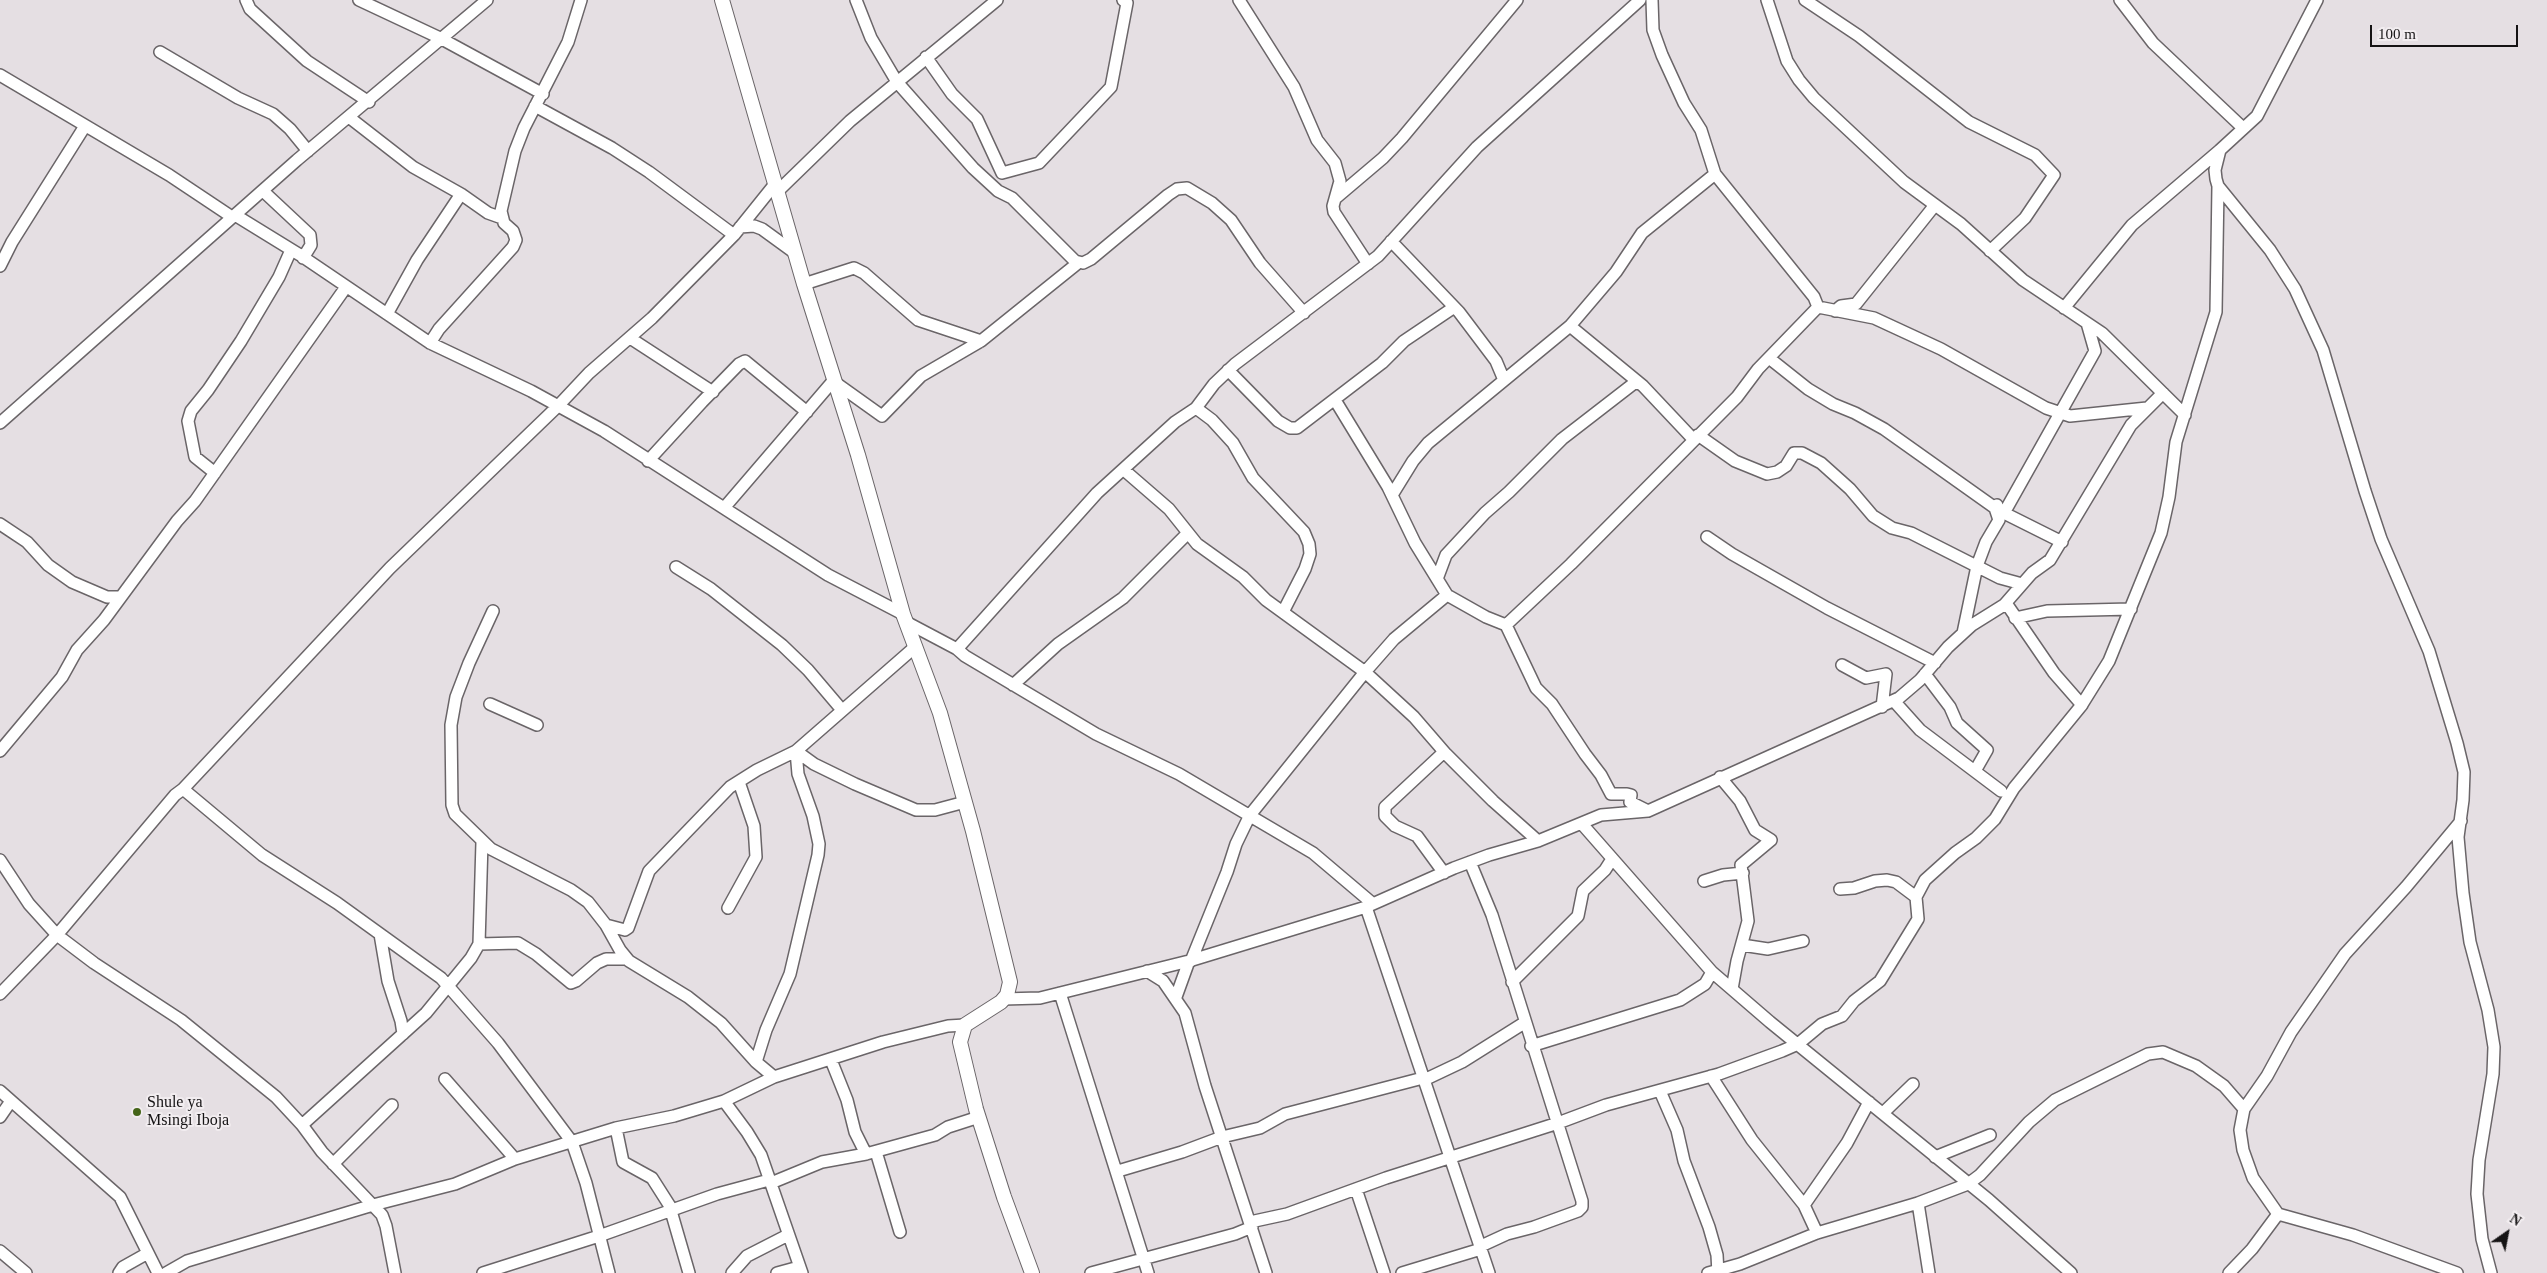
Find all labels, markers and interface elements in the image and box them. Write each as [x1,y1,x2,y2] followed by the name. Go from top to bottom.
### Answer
[2372,15,2520,47] scale bar
[2378,26,2416,42] text: 100 m
[147,1093,229,1131] place label: Shule ya Msingi Iboja
[131,1106,143,1118] marker: Shule ya Msingi Iboja
[2482,1208,2532,1258] north arrow
[2507,1211,2524,1229] text: N

